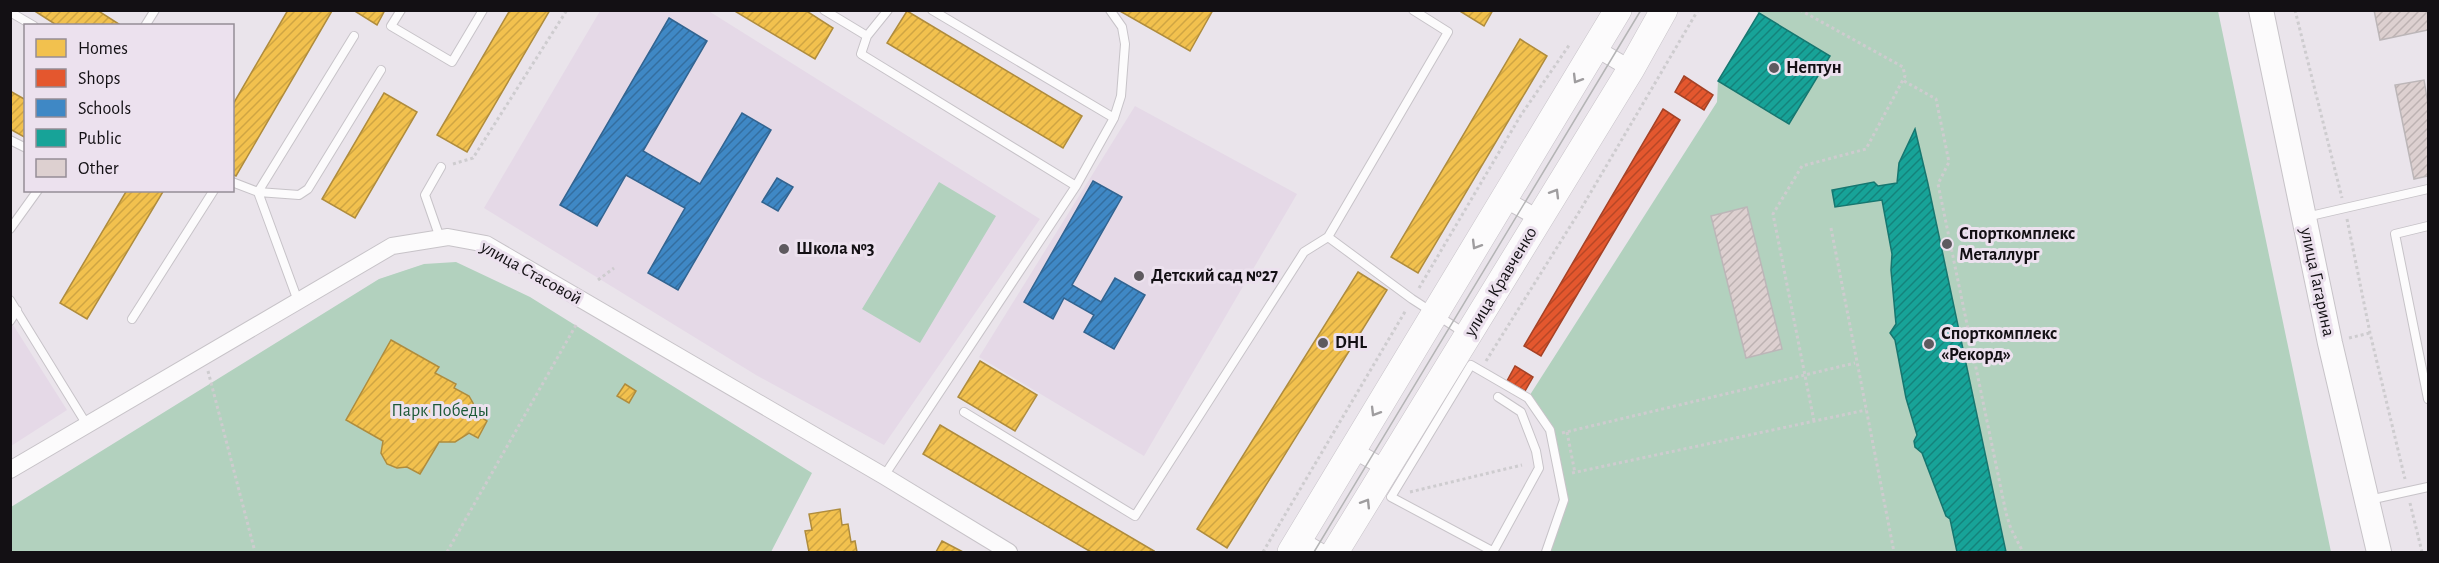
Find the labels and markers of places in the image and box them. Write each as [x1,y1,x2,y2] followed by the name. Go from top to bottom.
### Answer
[1786,59,1842,77] place label: Нептун
[1767,61,1781,75] marker: Нептун
[1959,225,2075,264] place label: Спорткомплекс Металлург
[1940,237,1954,251] marker: Спорткомплекс Металлург
[796,240,875,258] place label: Школа №3
[777,242,791,256] marker: Школа №3
[1151,267,1278,285] place label: Детский сад №27
[1132,269,1146,283] marker: Детский сад №27
[1941,325,2057,364] place label: Спорткомплекс «Рекорд»
[1335,334,1367,352] place label: DHL
[1316,336,1330,350] marker: DHL
[1922,337,1936,351] marker: Спорткомплекс «Рекорд»

